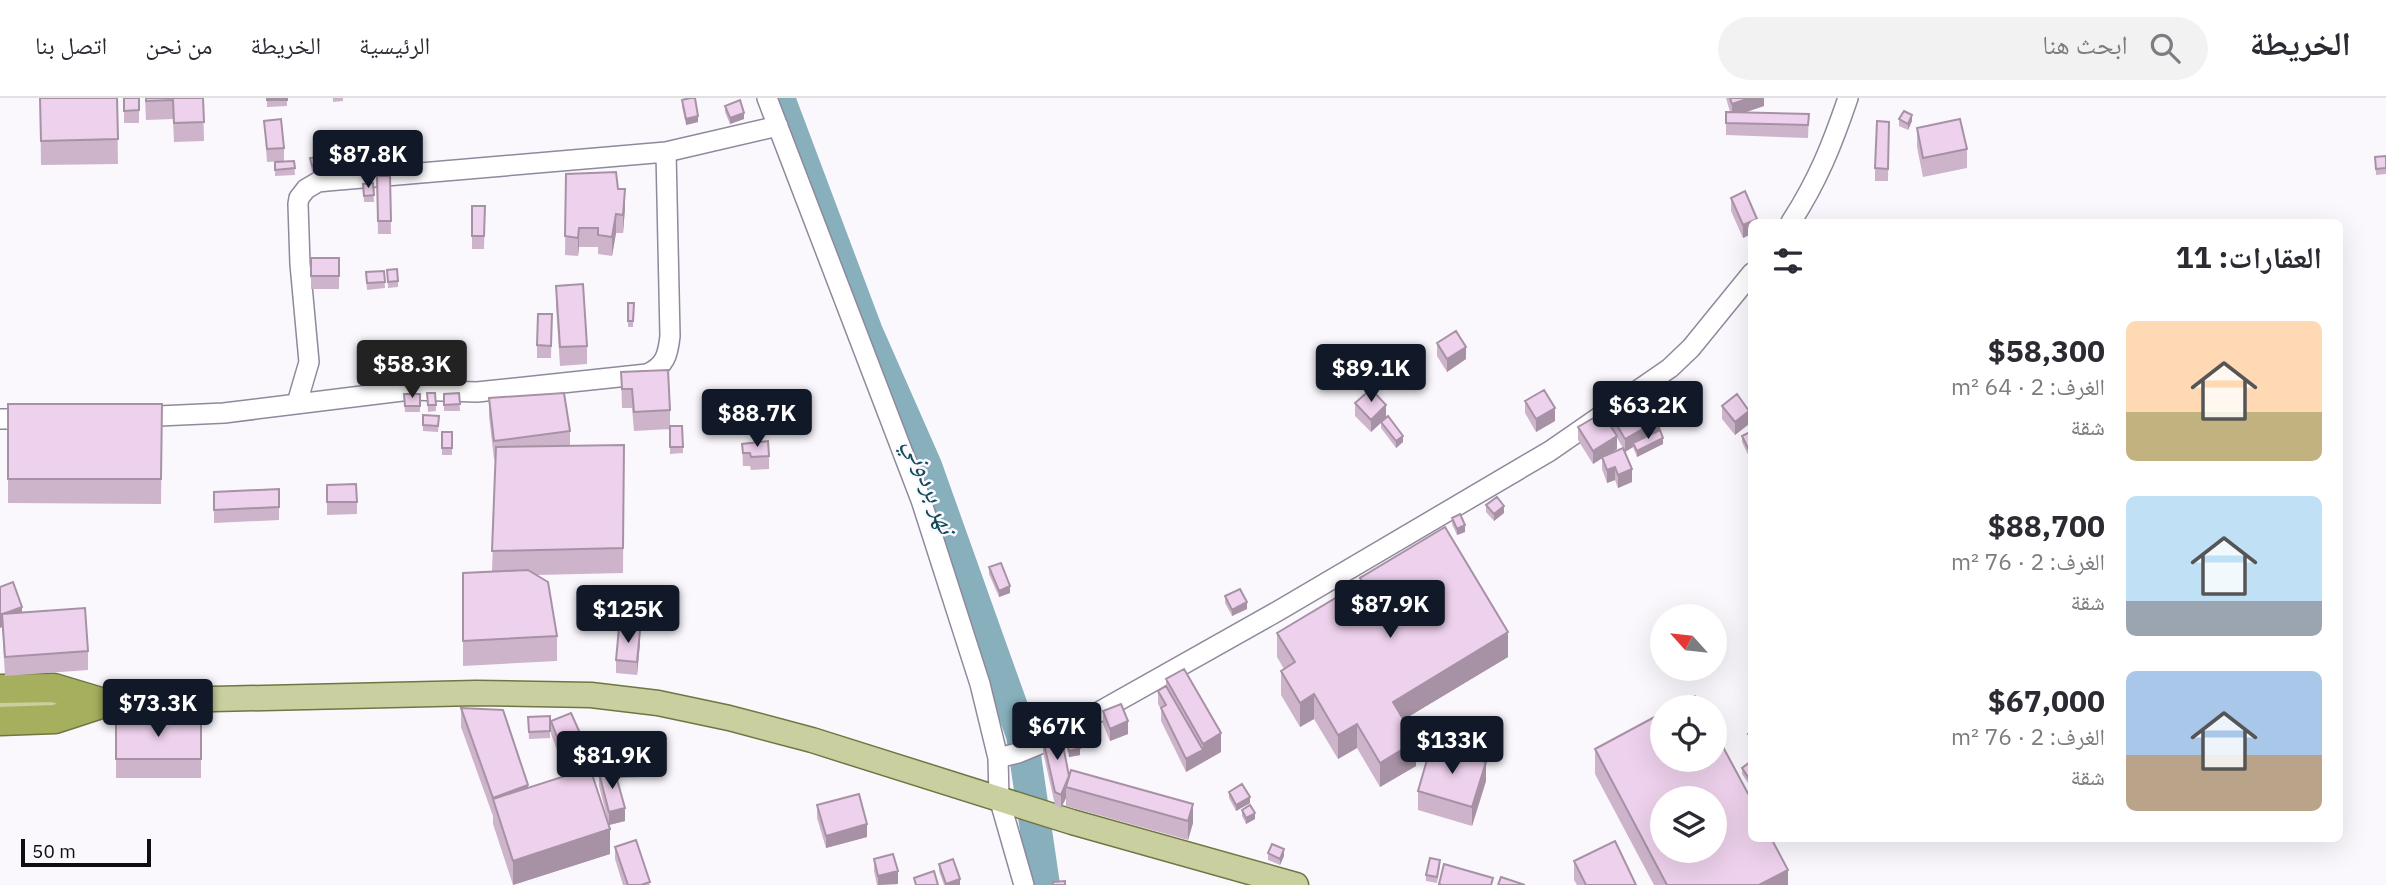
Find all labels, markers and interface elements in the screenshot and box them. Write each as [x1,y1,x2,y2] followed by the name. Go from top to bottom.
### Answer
[1718,17,2208,80] search box
[2250,21,2351,64] text: الخريطة
[2042,27,2128,61] text: ابحث هنا
[35,29,107,61] text: اتصل بنا
[145,29,212,61] text: من نحن
[250,29,321,61] text: الخريطة
[359,29,430,61] text: الرئيسية
[2146,29,2184,67] icon: search
[311,130,425,190] pin: $87.8K
[329,138,407,168] text: $87.8K
[2176,237,2322,276] text: العقارات: 11
[1769,242,1807,280] icon: filters
[1988,331,2105,370] text: $58,300
[355,341,469,400] pin: $58.3K
[1314,344,1428,404] pin: $89.1K
[373,348,451,378] text: $58.3K
[2182,349,2266,433] icon: home
[1332,352,1410,382] text: $89.1K
[1951,371,2105,401] text: الغرف: 2 · 64 m²
[1591,382,1705,441] pin: $63.2K
[1609,389,1687,419] text: $63.2K
[700,390,814,449] pin: $88.7K
[718,397,796,427] text: $88.7K
[2071,411,2105,441] text: شقة
[894,433,967,543] water label: نهر بردوني
[1988,506,2105,545] text: $88,700
[2182,524,2266,608] icon: home
[1951,546,2105,576] text: الغرف: 2 · 76 m²
[1333,580,1447,640] pin: $87.9K
[579,586,677,645] pin: $125K
[2071,586,2105,616] text: شقة
[1351,588,1429,618] text: $87.9K
[592,593,664,623] text: $125K
[1650,604,1727,681] north arrow
[1650,604,1727,863] map controls
[101,680,215,739] pin: $73.3K
[1988,681,2105,720] text: $67,000
[119,687,197,717] text: $73.3K
[1650,695,1727,772] button: locate
[2182,699,2266,783] icon: home
[1016,702,1098,762] pin: $67K
[1028,710,1086,740] text: $67K
[1403,716,1501,776] pin: $133K
[1951,721,2105,751] text: الغرف: 2 · 76 m²
[1416,724,1488,754] text: $133K
[555,732,669,791] pin: $81.9K
[573,739,651,769] text: $81.9K
[2071,761,2105,791] text: شقة
[1650,786,1727,863] button: layers
[21,836,150,868] scale bar
[32,839,76,863] text: 50 m

